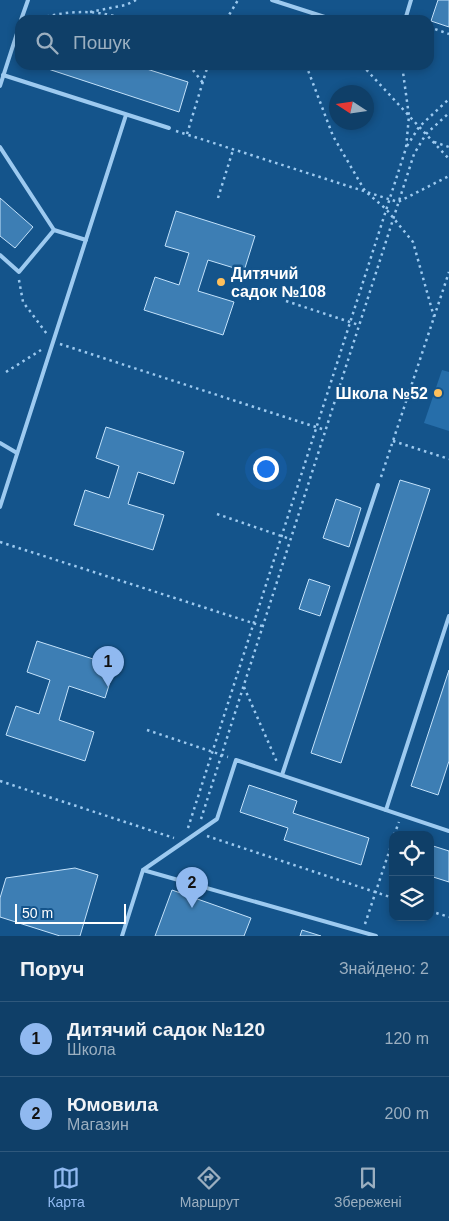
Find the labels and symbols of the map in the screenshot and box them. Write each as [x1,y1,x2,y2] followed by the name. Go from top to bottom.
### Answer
[329,85,374,130] north arrow
[231,265,326,300] place label: Дитячий садок №108
[215,276,227,288] marker: Дитячий садок №108
[336,385,428,402] place label: Школа №52
[432,387,444,399] marker: Школа №52
[253,456,279,482] your location
[92,646,124,687] pin: 1
[176,867,208,908] pin: 2
[15,901,126,924] scale bar

